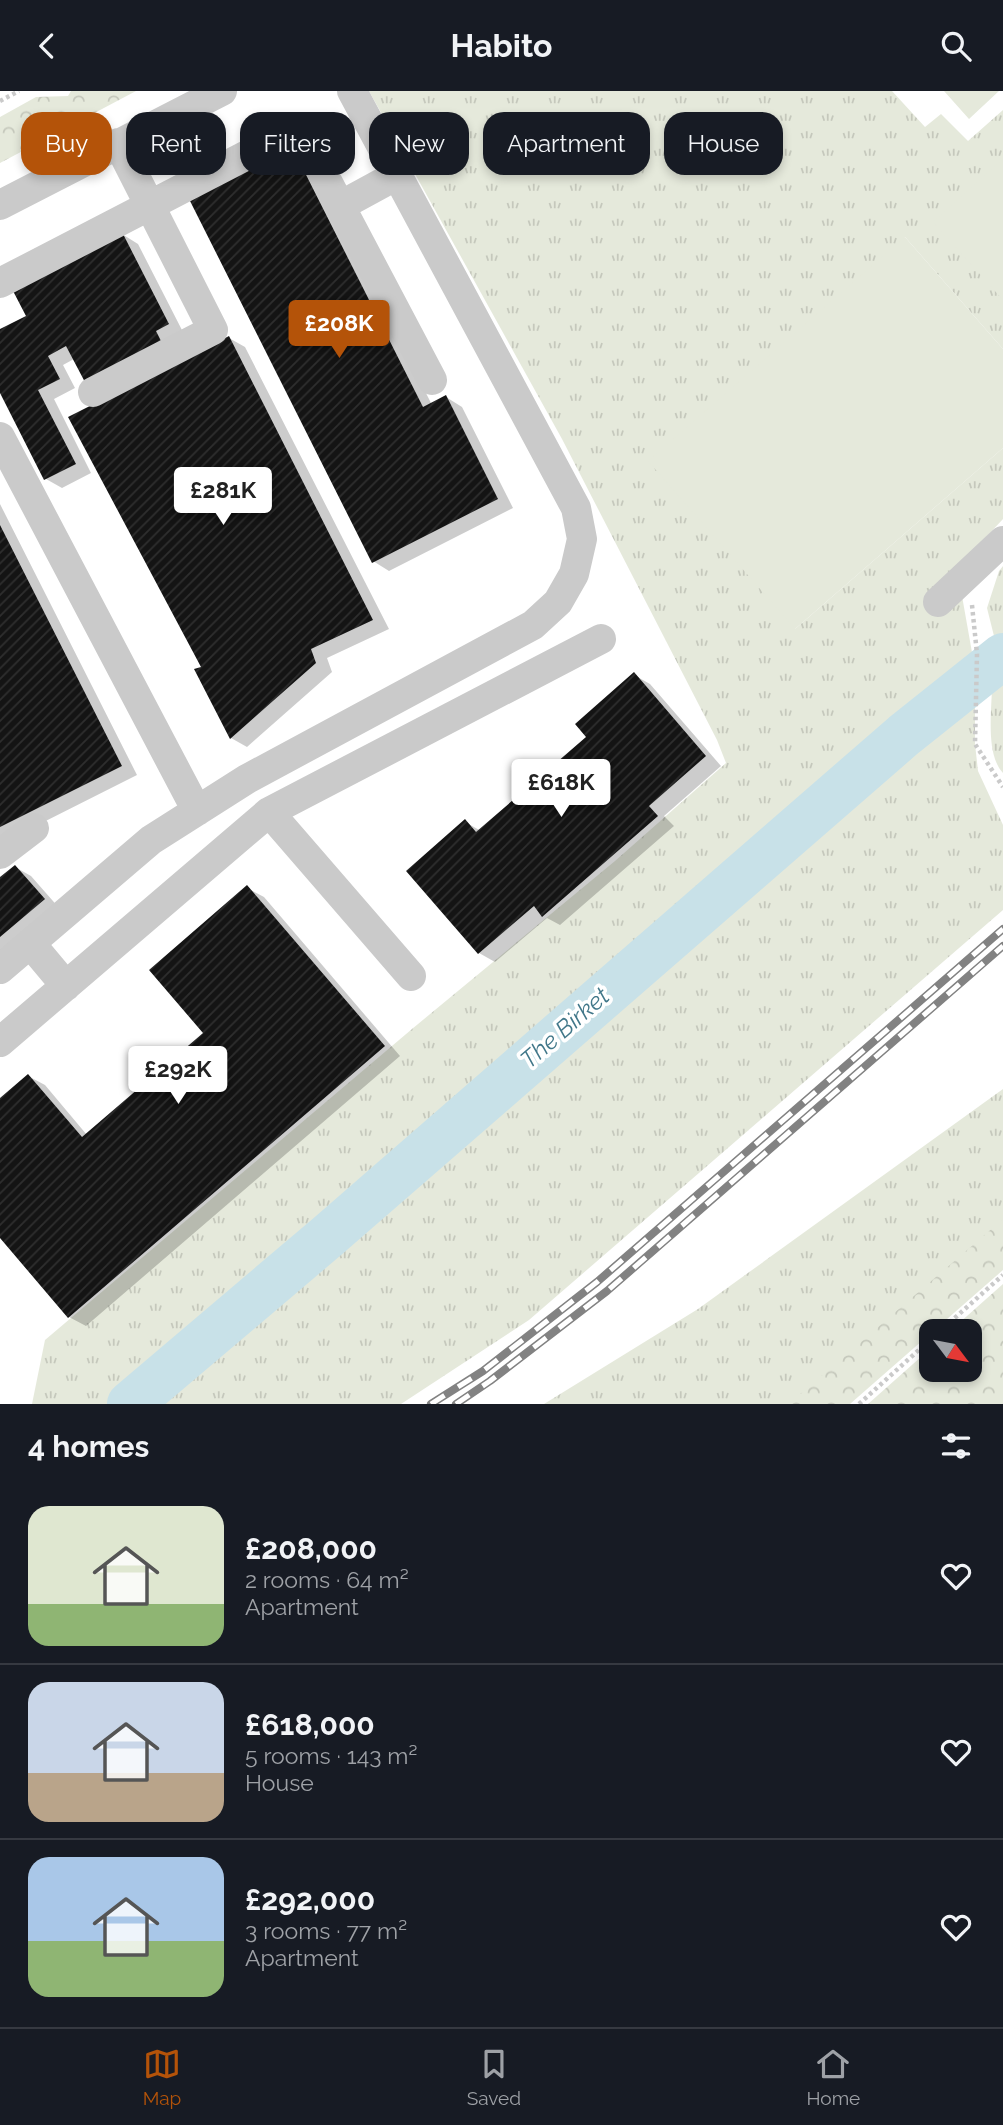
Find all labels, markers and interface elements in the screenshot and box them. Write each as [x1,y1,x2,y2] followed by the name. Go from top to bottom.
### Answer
[28,27,66,65] icon: back
[451,27,552,64] text: Habito
[937,27,975,65] icon: search
[21,112,112,175] chip: Buy
[126,112,226,175] chip: Rent
[240,112,355,175] chip: Filters
[369,112,469,175] chip: New
[483,112,650,175] chip: Apartment
[664,112,783,175] chip: House
[290,301,388,360] pin: £208K
[305,309,373,336] text: £208K
[174,467,272,527] pin: £281K
[190,476,256,503] text: £281K
[512,759,610,819] pin: £618K
[527,768,595,795] text: £618K
[514,981,615,1074] water label: The Birket
[129,1047,227,1106] pin: £292K
[144,1055,212,1082] text: £292K
[919,1319,982,1383] north arrow
[919,1319,982,1382] map controls
[937,1427,975,1465] icon: filters
[28,1429,149,1464] text: 4 homes
[245,1531,377,1566] text: £208,000
[84,1534,168,1618] icon: home
[937,1557,975,1595] icon: heart
[245,1566,409,1593] text: 2 rooms · 64 m²
[245,1593,359,1620] text: Apartment
[245,1707,375,1742] text: £618,000
[84,1710,168,1794] icon: home
[937,1733,975,1771] icon: heart
[245,1742,417,1769] text: 5 rooms · 143 m²
[245,1769,314,1796] text: House
[245,1882,375,1917] text: £292,000
[84,1885,168,1969] icon: home
[937,1908,975,1946] icon: heart
[245,1917,407,1944] text: 3 rooms · 77 m²
[245,1944,359,1971] text: Apartment
[143,2045,181,2109] tab: Map
[467,2045,521,2109] tab: Saved
[806,2045,860,2109] tab: Home

